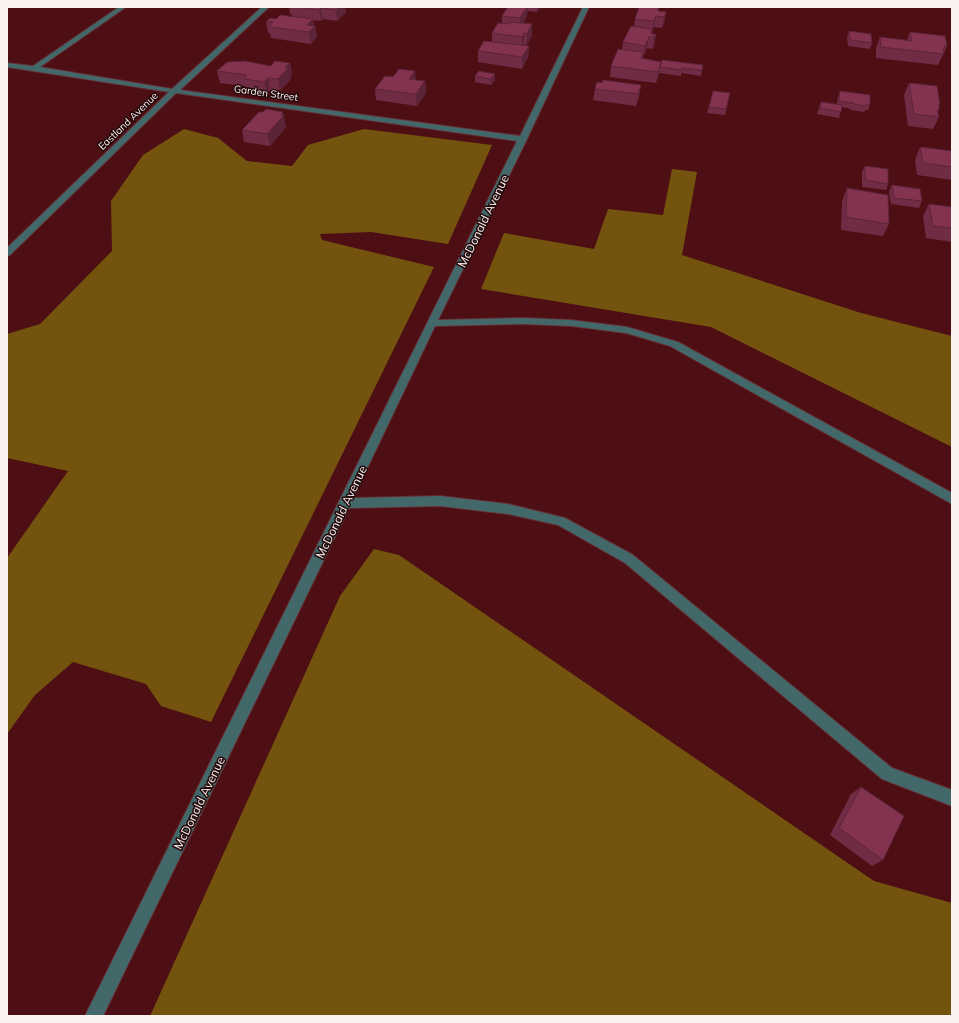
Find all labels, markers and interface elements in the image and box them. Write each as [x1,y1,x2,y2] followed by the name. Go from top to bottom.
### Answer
[233,82,299,104] street label: Garden Street
[95,89,161,153] street label: Eastland Avenue
[454,172,512,270] street label: McDonald Avenue
[312,463,370,561] street label: McDonald Avenue
[170,754,228,852] street label: McDonald Avenue

